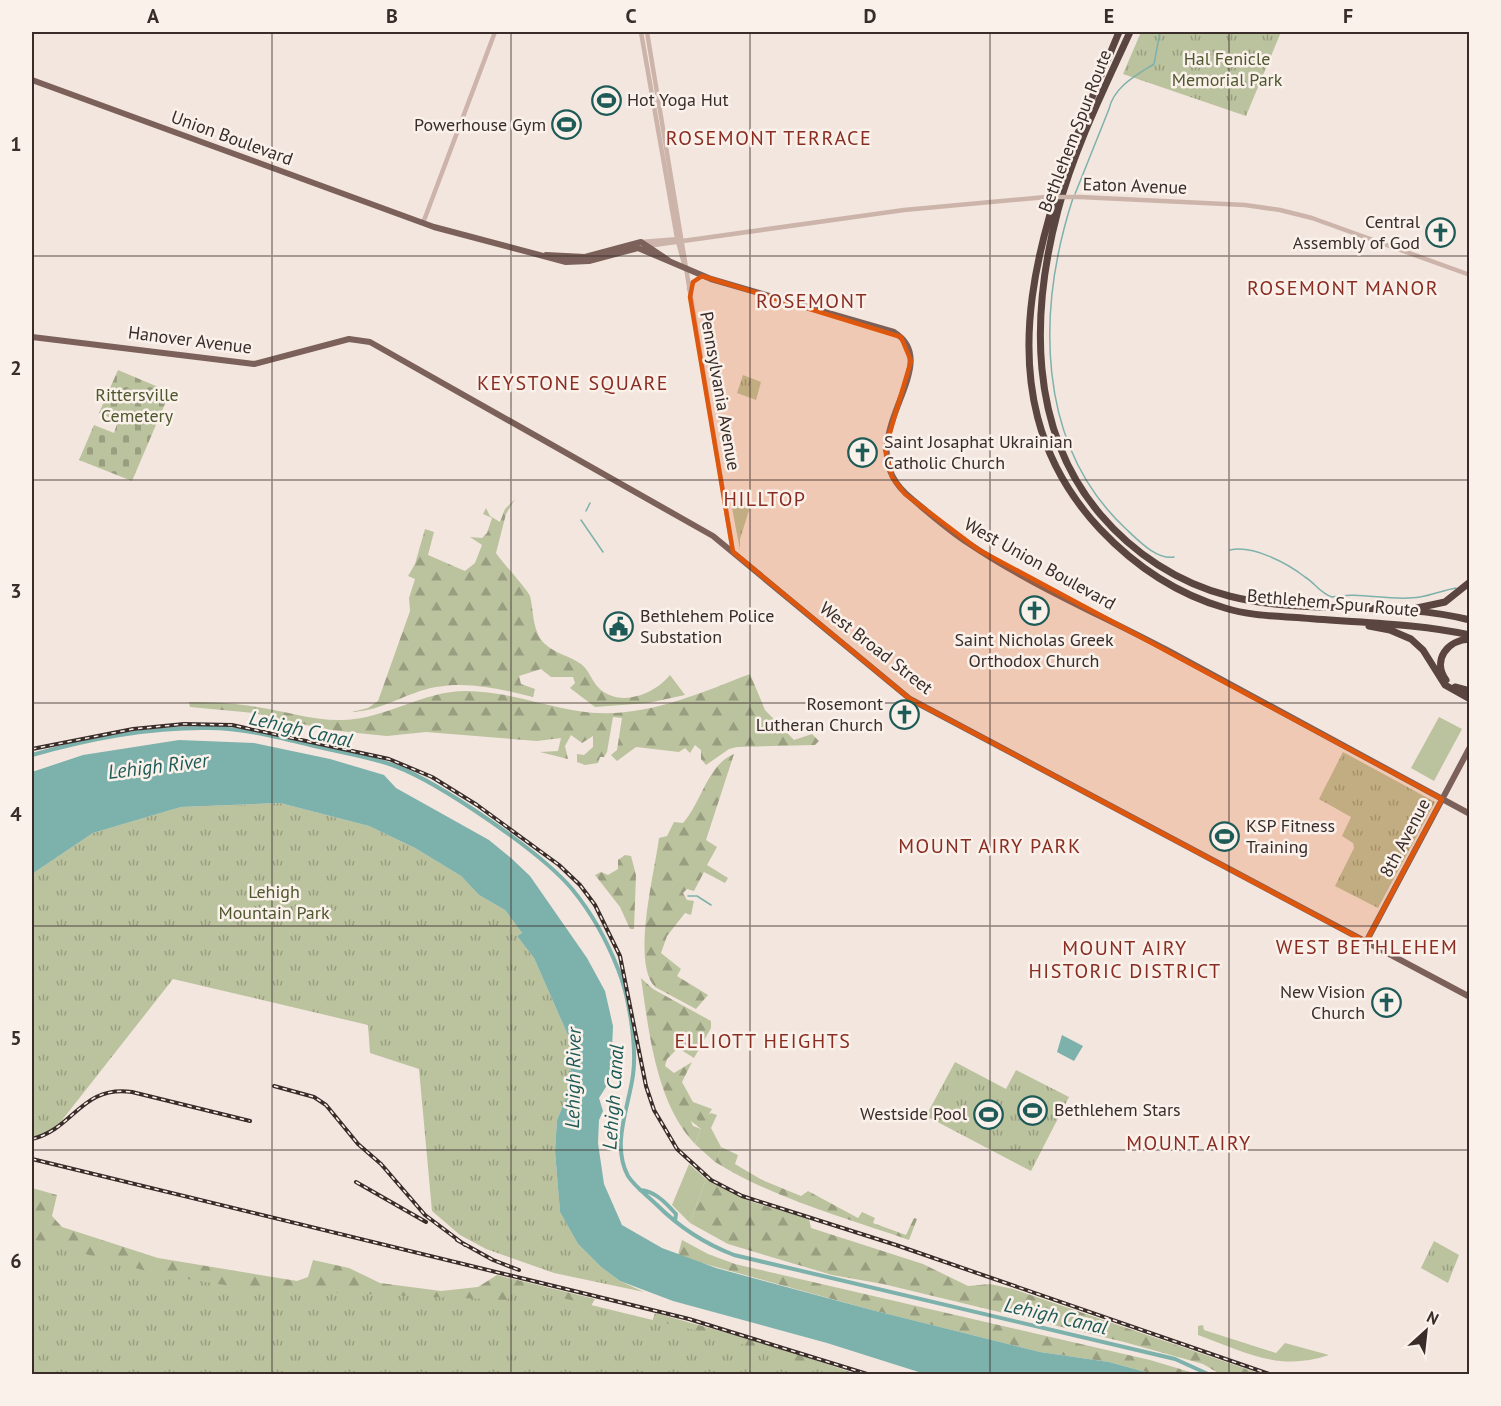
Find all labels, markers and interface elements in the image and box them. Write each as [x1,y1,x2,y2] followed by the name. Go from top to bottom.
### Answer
[147,3,160,29] text: A
[386,3,398,29] text: B
[625,3,637,29] text: C
[864,3,877,29] text: D
[1104,3,1114,29] text: E
[1343,3,1353,29] text: F
[1033,46,1116,216] street label: Bethlehem Spur Route
[1172,47,1283,91] park label: Hal Fenicle Memorial Park
[590,84,622,116] sports icon: Hot Yoga Hut
[627,88,729,111] place label: Hot Yoga Hut
[168,105,296,170] street label: Union Boulevard
[551,109,583,141] sports icon: Powerhouse Gym
[414,113,546,136] place label: Powerhouse Gym
[666,125,872,151] district label: ROSEMONT TERRACE
[10,131,22,157] text: 1
[1082,172,1188,199] street label: Eaton Avenue
[1293,210,1421,254] place label: Central Assembly of God
[1425,216,1457,248] church icon: Central Assembly of God
[1247,275,1439,301] district label: ROSEMONT MANOR
[756,288,868,314] district label: ROSEMONT
[695,310,746,472] street label: Pennsylvania Avenue
[127,321,253,359] street label: Hanover Avenue
[10,355,22,381] text: 2
[477,370,669,396] district label: KEYSTONE SQUARE
[95,383,179,427] park label: Rittersville Cemetery
[884,430,1073,474] place label: Saint Josaphat Ukrainian Catholic Church
[847,436,879,468] church icon: Saint Josaphat Ukrainian Catholic Church
[724,486,807,512] district label: HILLTOP
[960,512,1120,615] street label: West Union Boulevard
[10,578,22,604] text: 3
[1246,584,1420,621] street label: Bethlehem Spur Route
[1018,595,1050,627] church icon: Saint Nicholas Greek Orthodox Church
[815,596,938,699] street label: West Broad Street
[640,604,774,648] place label: Bethlehem Police Substation
[603,610,635,642] public building icon: Bethlehem Police Substation
[954,628,1114,672] place label: Saint Nicholas Greek Orthodox Church
[756,692,883,736] place label: Rosemont Lutheran Church
[888,698,920,730] church icon: Rosemont Lutheran Church
[247,704,356,754] water label: Lehigh Canal
[106,747,211,785] water label: Lehigh River
[1374,794,1435,881] street label: 8th Avenue
[10,801,22,827] text: 4
[1246,814,1335,858] place label: KSP Fitness Training
[1209,820,1241,852] sports icon: KSP Fitness Training
[898,833,1082,859] district label: MOUNT AIRY PARK
[218,880,330,924] park label: Lehigh Mountain Park
[1276,934,1458,960] district label: WEST BETHLEHEM
[1028,935,1222,984] district label: MOUNT AIRY HISTORIC DISTRICT
[1280,980,1365,1024] place label: New Vision Church
[1370,986,1402,1018] church icon: New Vision Church
[10,1025,22,1051] text: 5
[559,1026,587,1129] water label: Lehigh River
[675,1028,851,1054] district label: ELLIOTT HEIGHTS
[596,1043,630,1151] water label: Lehigh Canal
[1017,1094,1049,1126] sports icon: Bethlehem Stars
[972,1098,1004,1130] sports icon: Westside Pool
[1054,1098,1181,1121] place label: Bethlehem Stars
[860,1102,968,1125] place label: Westside Pool
[1126,1130,1252,1156] district label: MOUNT AIRY
[10,1248,22,1274] text: 6
[1002,1291,1111,1341] water label: Lehigh Canal
[1396,1301,1456,1361] north arrow
[1424,1306,1442,1329] text: N

